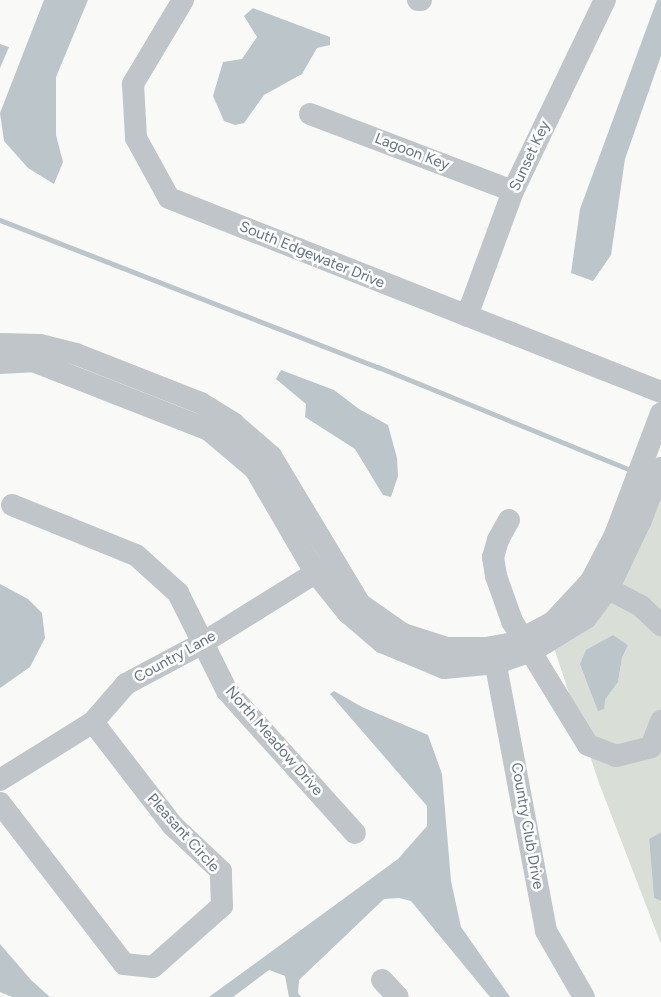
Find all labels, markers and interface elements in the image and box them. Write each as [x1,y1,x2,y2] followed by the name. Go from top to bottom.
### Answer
[506,118,554,194] street label: Sunset Key
[372,130,452,174] street label: Lagoon Key
[237,218,387,292] street label: South Edgewater Drive
[131,627,219,687] street label: Country Lane
[222,683,326,799] street label: North Meadow Drive
[507,761,547,891] street label: Country Club Drive
[143,790,223,876] street label: Pleasant Circle

